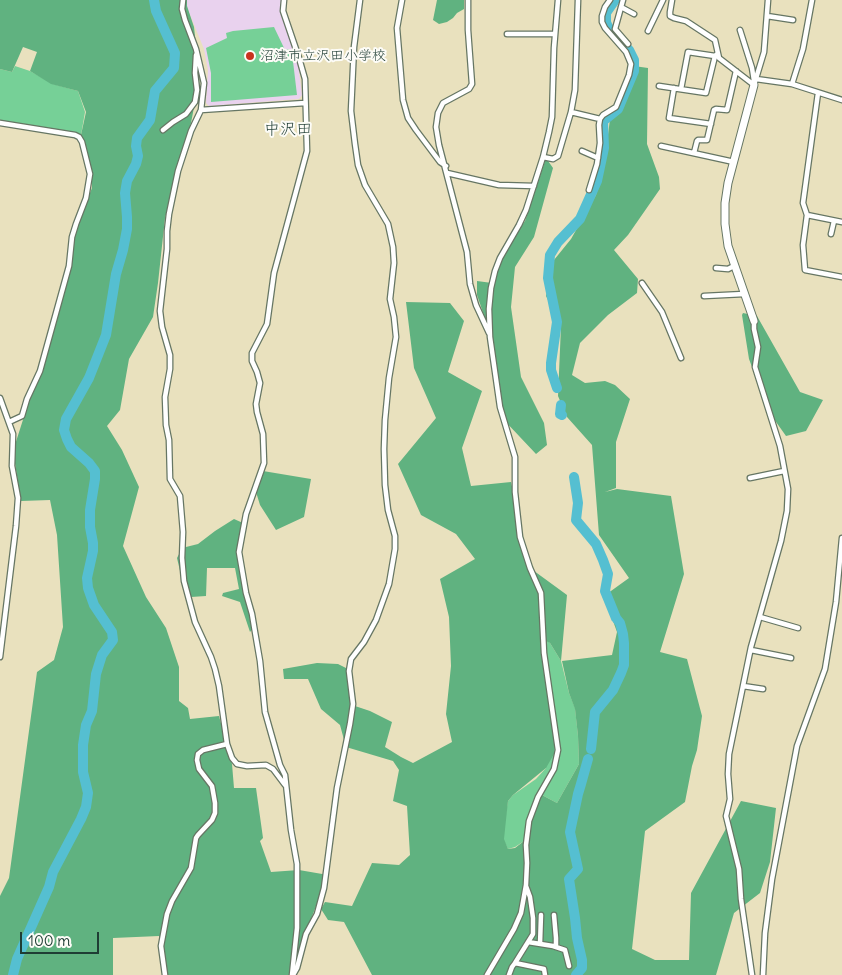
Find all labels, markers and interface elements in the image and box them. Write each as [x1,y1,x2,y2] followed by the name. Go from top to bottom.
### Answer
[260,48,386,64] place label: 沼津市立沢田小学校
[244,50,256,62] marker: 沼津市立沢田小学校
[264,119,312,139] district label: 中沢田
[22,922,101,954] scale bar
[28,931,70,950] text: 100 m

